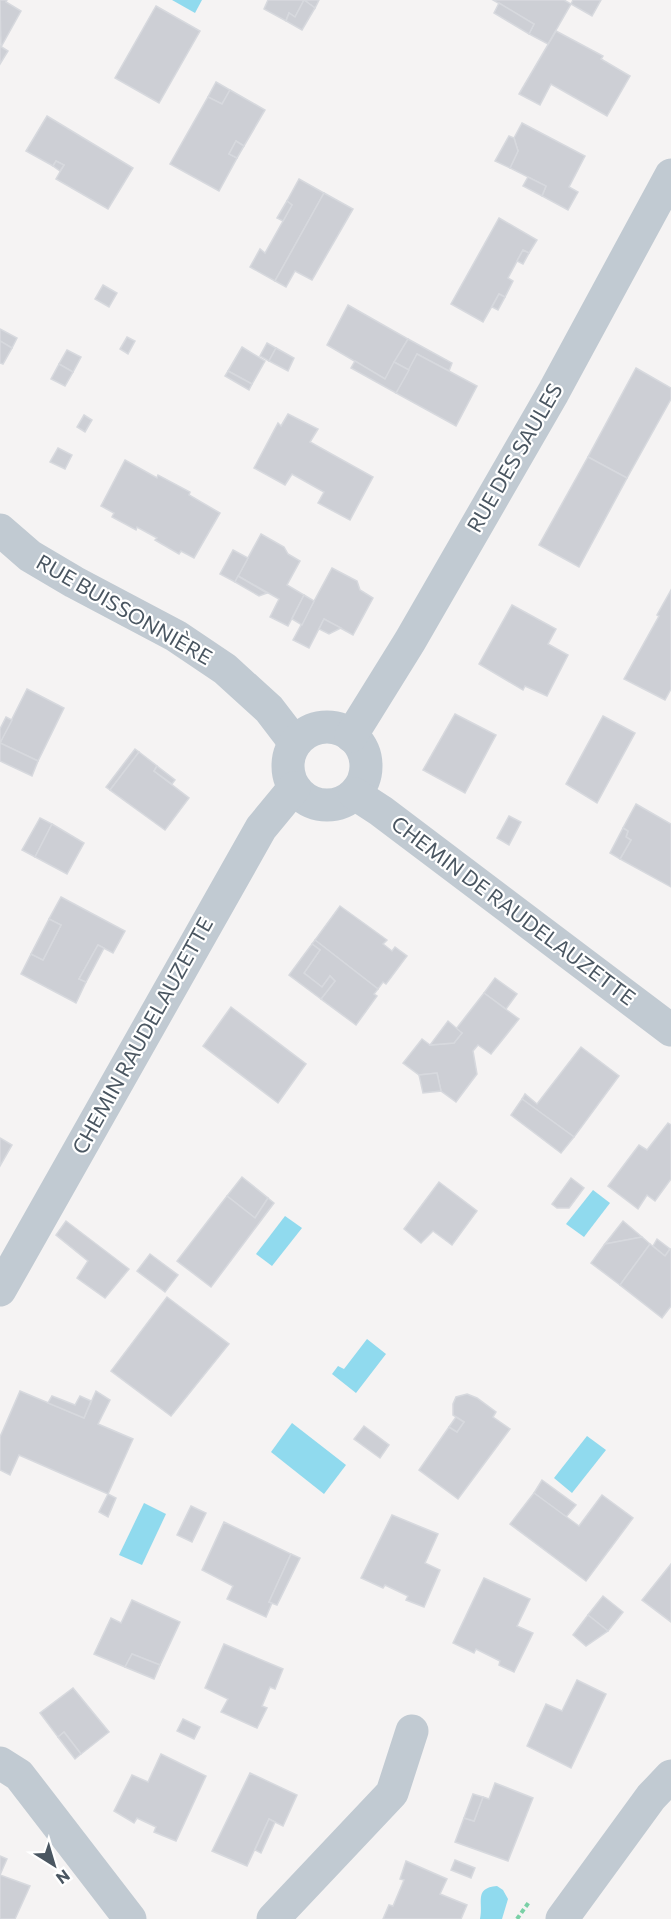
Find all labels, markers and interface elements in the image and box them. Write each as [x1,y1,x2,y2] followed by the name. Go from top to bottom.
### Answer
[461,378,567,536] street label: RUE DES SAULES
[33,548,217,669] street label: RUE BUISSONNIÈRE
[387,810,641,1010] street label: CHEMIN DE RAUDELAUZETTE
[66,913,217,1158] street label: CHEMIN RAUDELAUZETTE
[24,1835,84,1895] north arrow
[53,1866,74,1889] text: N

